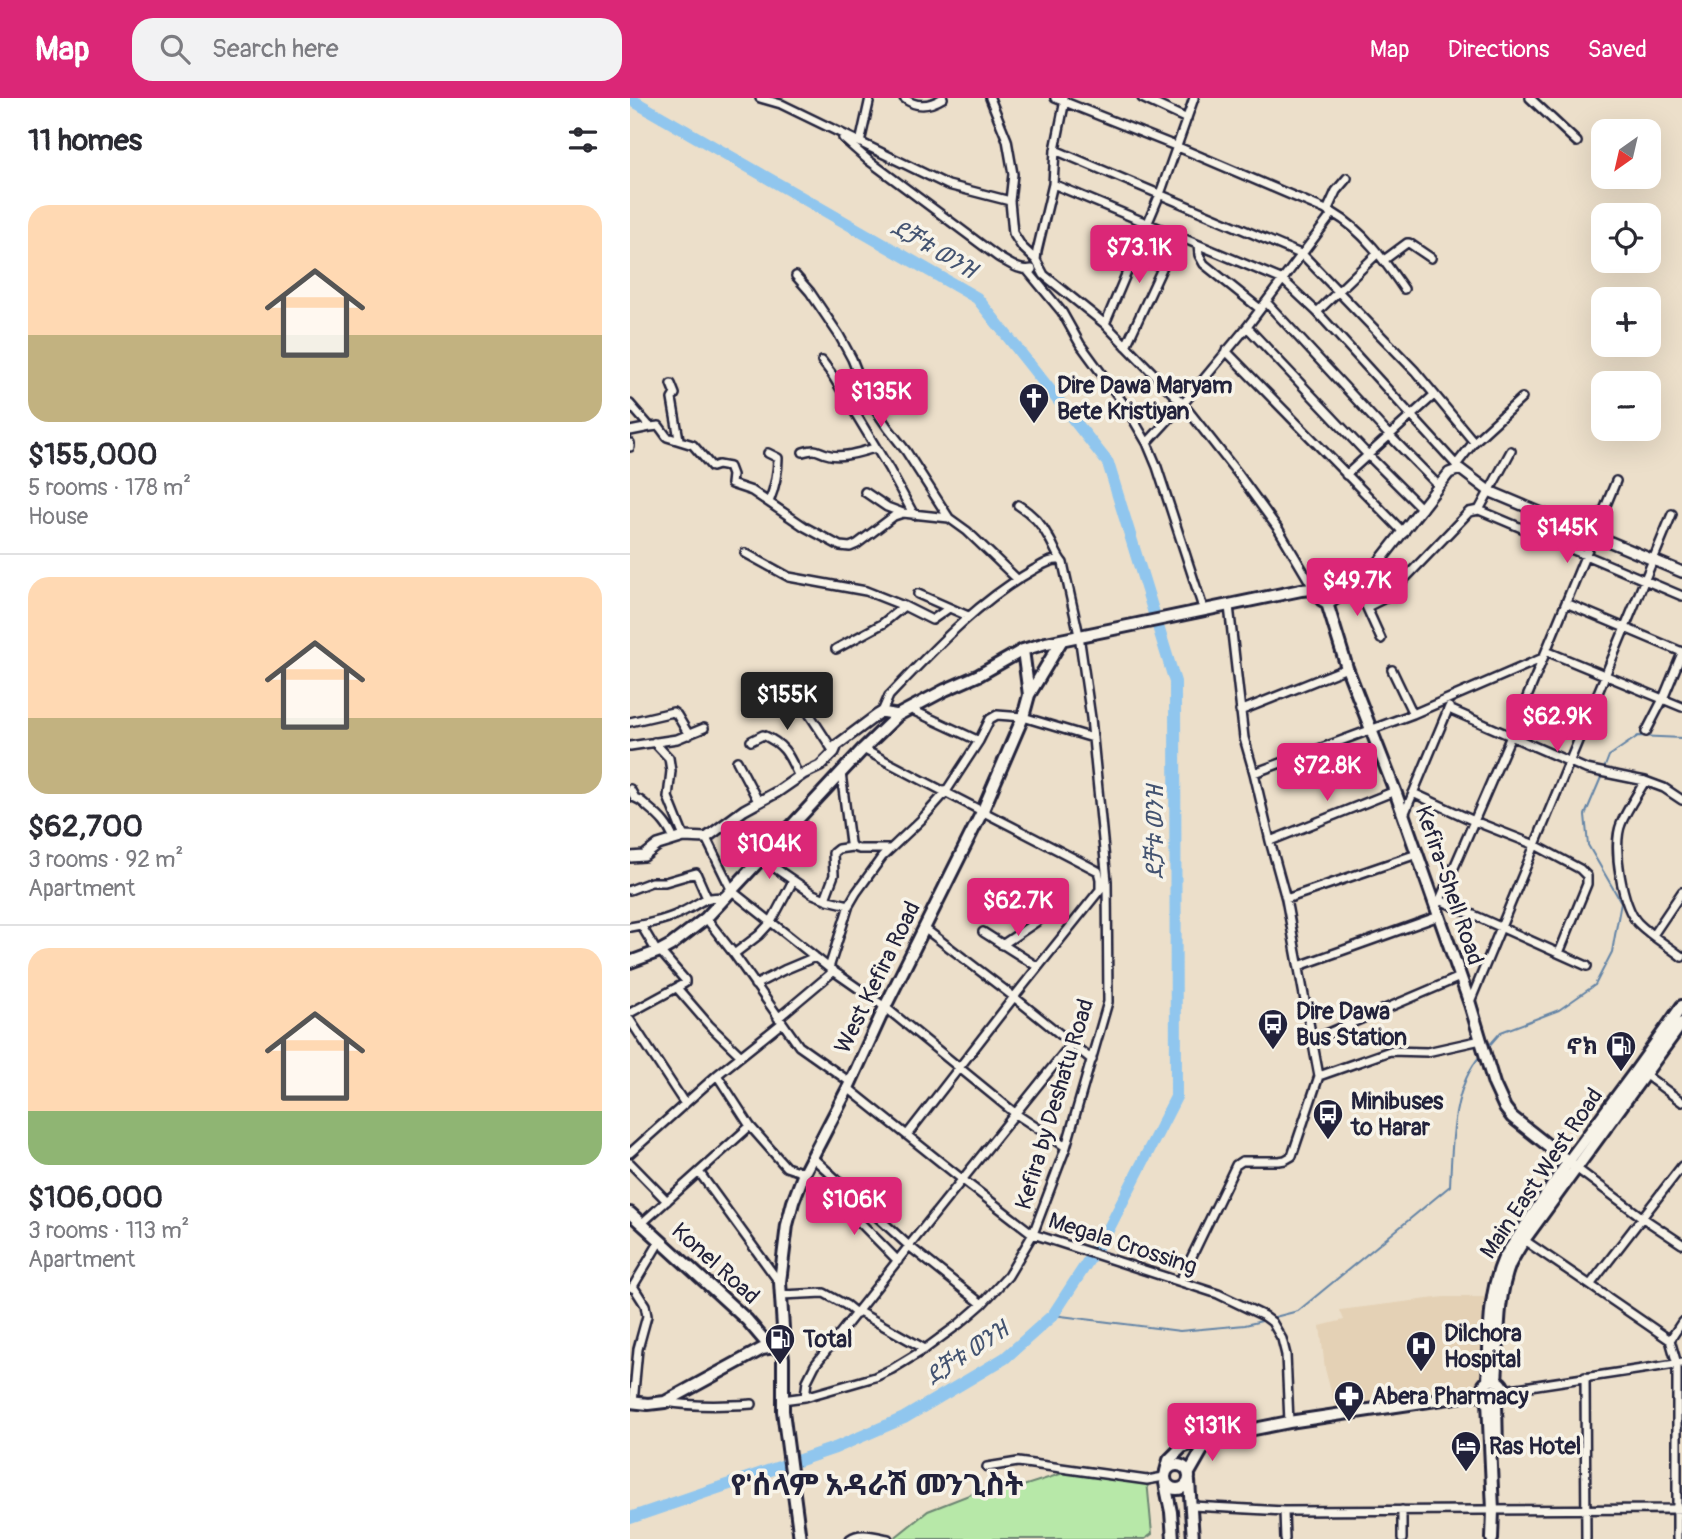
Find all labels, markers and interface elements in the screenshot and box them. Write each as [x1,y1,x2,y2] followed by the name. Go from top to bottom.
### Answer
[132,18,622,81] search box
[35,29,90,70] text: Map
[156,30,194,68] icon: search
[212,33,339,65] text: Search here
[1370,35,1410,64] text: Map
[1448,35,1549,64] text: Directions
[1587,35,1647,64] text: Saved
[1591,119,1661,189] north arrow
[1591,119,1661,441] map controls
[564,121,602,159] icon: filters
[28,122,142,159] text: 11 homes
[1591,203,1661,273] button: locate
[886,213,984,287] water label: ደቻቱ ወንዝ
[1082,226,1196,285] pin: $73.1K
[1106,233,1172,262] text: $73.1K
[252,250,378,376] icon: home
[1591,287,1661,357] button: +
[832,370,930,429] pin: $135K
[1057,371,1232,426] place label: Dire Dawa Maryam Bete Kristiyan
[1591,371,1661,441] button: −
[851,377,911,406] text: $135K
[1017,381,1051,425] church icon: Dire Dawa Maryam Bete Kristiyan
[28,436,158,473] text: $155,000
[28,473,191,502] text: 5 rooms · 178 m²
[28,502,88,531] text: House
[1518,505,1616,565] pin: $145K
[1536,513,1598,542] text: $145K
[1300,559,1414,618] pin: $49.7K
[1323,566,1391,595] text: $49.7K
[252,622,378,748] icon: home
[738,672,836,732] pin: $155K
[757,680,817,709] text: $155K
[1500,694,1614,754] pin: $62.9K
[1522,702,1592,731] text: $62.9K
[1270,744,1384,803] pin: $72.8K
[1293,751,1361,780] text: $72.8K
[1141,782,1170,879] water label: ደቻቱ ወንዝ
[1409,802,1490,969] street label: Kefira-Shell Road
[28,808,143,845] text: $62,700
[720,822,818,881] pin: $104K
[737,829,801,858] text: $104K
[28,845,183,874] text: 3 rooms · 92 m²
[28,874,135,903] text: Apartment
[961,878,1075,938] pin: $62.7K
[983,886,1053,915] text: $62.7K
[828,896,927,1058] street label: West Kefira Road
[252,993,378,1119] icon: home
[1009,995,1100,1213] street label: Kefira by Deshatu Road
[1296,997,1407,1052] place label: Dire Dawa Bus Station
[1256,1007,1290,1051] bus stop icon: Dire Dawa Bus Station
[1604,1029,1638,1073] fuel station icon: ኖክ
[1566,1032,1598,1061] place label: ኖክ
[1474,1082,1609,1264] street label: Main East West Road
[1350,1087,1444,1142] place label: Minibuses to Harar
[1311,1097,1345,1141] bus stop icon: Minibuses to Harar
[805,1178,903,1237] pin: $106K
[28,1179,163,1216] text: $106,000
[822,1185,886,1214] text: $106K
[1045,1206,1201,1281] street label: Megala Crossing
[28,1216,189,1245] text: 3 rooms · 113 m²
[666,1216,766,1310] street label: Konel Road
[28,1245,135,1274] text: Apartment
[920,1314,1017,1392] water label: ደቻቱ ወንዝ
[1444,1319,1522,1374] place label: Dilchora Hospital
[763,1322,797,1366] fuel station icon: Total
[802,1325,853,1354] place label: Total
[1404,1329,1438,1373] hospital icon: Dilchora Hospital
[1332,1379,1366,1423] pharmacy icon: Abera Pharmacy
[1372,1382,1529,1411] place label: Abera Pharmacy
[1163,1404,1261,1463] pin: $131K
[1183,1411,1241,1440] text: $131K
[1449,1429,1483,1473] hotel icon: Ras Hotel
[1489,1432,1581,1461] place label: Ras Hotel
[731,1467,1024,1504] district label: የ'ሰላም አዳራሽ መንጊስት

